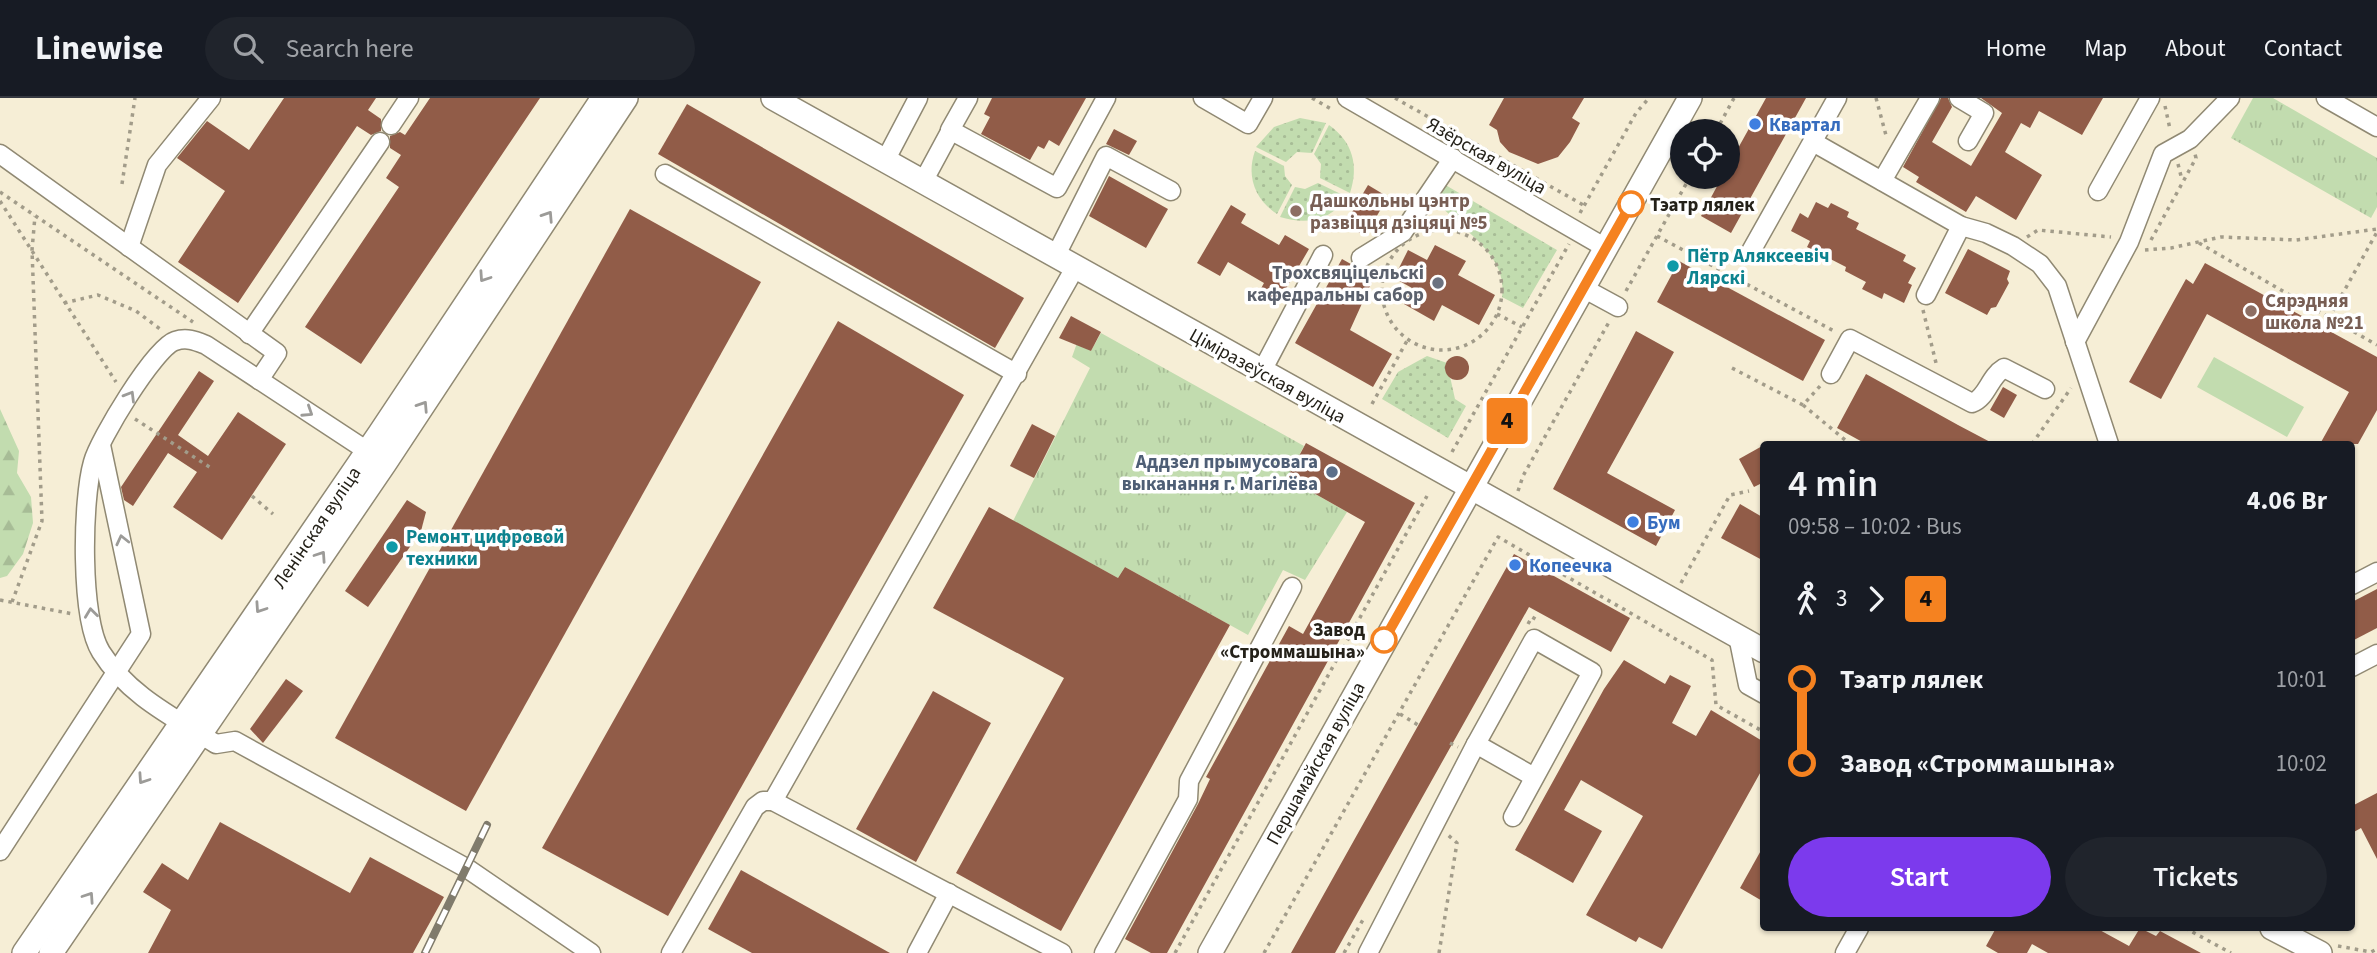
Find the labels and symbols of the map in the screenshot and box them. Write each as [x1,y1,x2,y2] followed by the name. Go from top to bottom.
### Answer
[1421,111,1551,202] street label: Язёрская вуліца
[1769,112,1841,139] place label: Квартал
[1747,116,1763,132] marker: Квартал
[1310,188,1488,237] place label: Дашкольны цэнтр развіцця дзіцяці №5
[1618,191,1644,217] marker: Тэатр лялек
[1650,192,1755,219] place label: Тэатр лялек
[1288,203,1304,219] marker: Дашкольны цэнтр развіцця дзіцяці №5
[540,211,552,224] one-way arrow
[1686,243,1829,292] place label: Пётр Аляксеевіч Лярскі
[1665,258,1681,274] marker: Пётр Аляксеевіч Лярскі
[1247,260,1424,309] place label: Трохсвяціцельскі кафедральны сабор
[480,269,492,282] one-way arrow
[1430,275,1446,291] marker: Трохсвяціцельскі кафедральны сабор
[2265,288,2364,337] place label: Сярэдняя школа №21
[2243,303,2259,319] marker: Сярэдняя школа №21
[1184,322,1350,431] street label: Ціміразеўская вуліца
[122,391,135,404] one-way arrow
[1484,398,1530,444] line badge: 4
[414,401,427,414] one-way arrow
[300,404,313,417] one-way arrow
[1122,449,1318,498] place label: Аддзел прымусовага выканання г. Магілёва
[266,462,368,594] street label: Ленінская вуліца
[1324,464,1340,480] marker: Аддзел прымусовага выканання г. Магілёва
[1647,510,1681,537] place label: Бум
[1625,514,1641,530] marker: Бум
[406,524,564,573] place label: Ремонт цифровой техники
[116,534,131,546] one-way arrow
[384,539,400,555] marker: Ремонт цифровой техники
[313,551,325,564] one-way arrow
[1529,553,1612,580] place label: Копеечка
[1507,557,1523,573] marker: Копеечка
[255,601,268,614] one-way arrow
[83,607,98,619] one-way arrow
[1220,617,1365,666] place label: Завод «Строммашына»
[1371,627,1397,653] marker: Завод «Строммашына»
[1260,677,1372,850] street label: Першамайская вуліца
[139,771,151,784] one-way arrow
[81,891,94,904] one-way arrow

